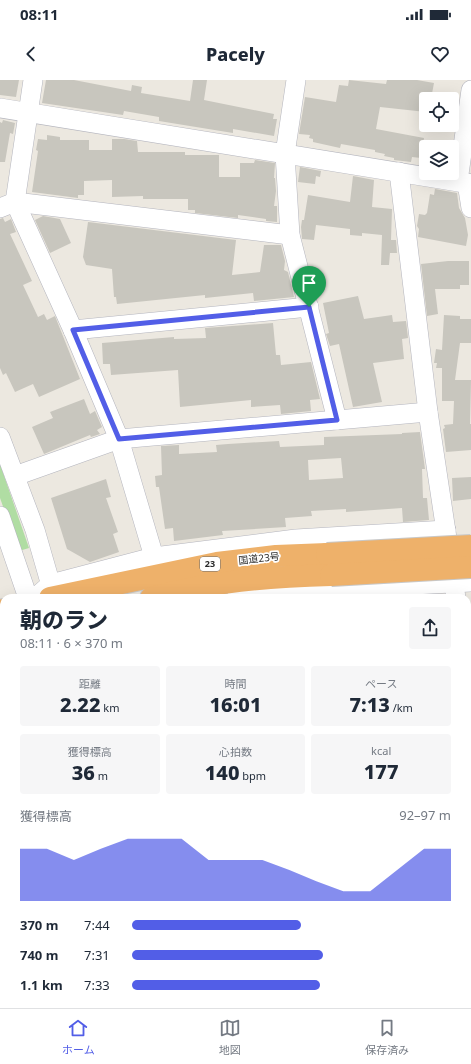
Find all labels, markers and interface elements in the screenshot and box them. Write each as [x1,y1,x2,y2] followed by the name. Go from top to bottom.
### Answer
[20,4,59,24] text: 08:11
[206,42,265,66] text: Pacely
[20,43,42,65] icon: back
[429,43,451,65] icon: heart
[419,92,459,180] map controls
[419,92,459,132] button: locate
[419,140,459,180] button: layers
[292,266,326,307] pin
[298,272,320,294] icon: arrive
[238,549,280,567] street label: 国道23号
[200,557,220,571] road number: 23
[20,604,108,634] text: 朝のラン
[409,607,451,649] button: share
[20,634,123,652] text: 08:11 · 6 × 370 m
[79,676,101,691] text: 距離
[224,676,246,691] text: 時間
[365,676,397,691] text: ペース
[60,691,101,718] text: 2.22
[210,691,261,718] text: 16:01
[349,691,390,718] text: 7:13
[101,700,120,715] text: km
[390,700,413,715] text: /km
[371,743,391,758] text: kcal
[68,744,112,759] text: 獲得標高
[219,744,252,759] text: 心拍数
[364,758,399,785] text: 177
[72,759,95,786] text: 36
[205,759,239,786] text: 140
[95,768,108,783] text: m
[239,768,266,783] text: bpm
[399,806,451,824] text: 92–97 m
[20,807,72,825] text: 獲得標高
[20,916,58,934] text: 370 m
[84,916,110,934] text: 7:44
[20,946,58,964] text: 740 m
[84,946,110,964] text: 7:31
[20,976,63,994] text: 1.1 km
[84,976,110,994] text: 7:33
[62,1017,95,1057] tab: ホーム
[219,1017,241,1057] tab: 地図
[365,1017,409,1057] tab: 保存済み

